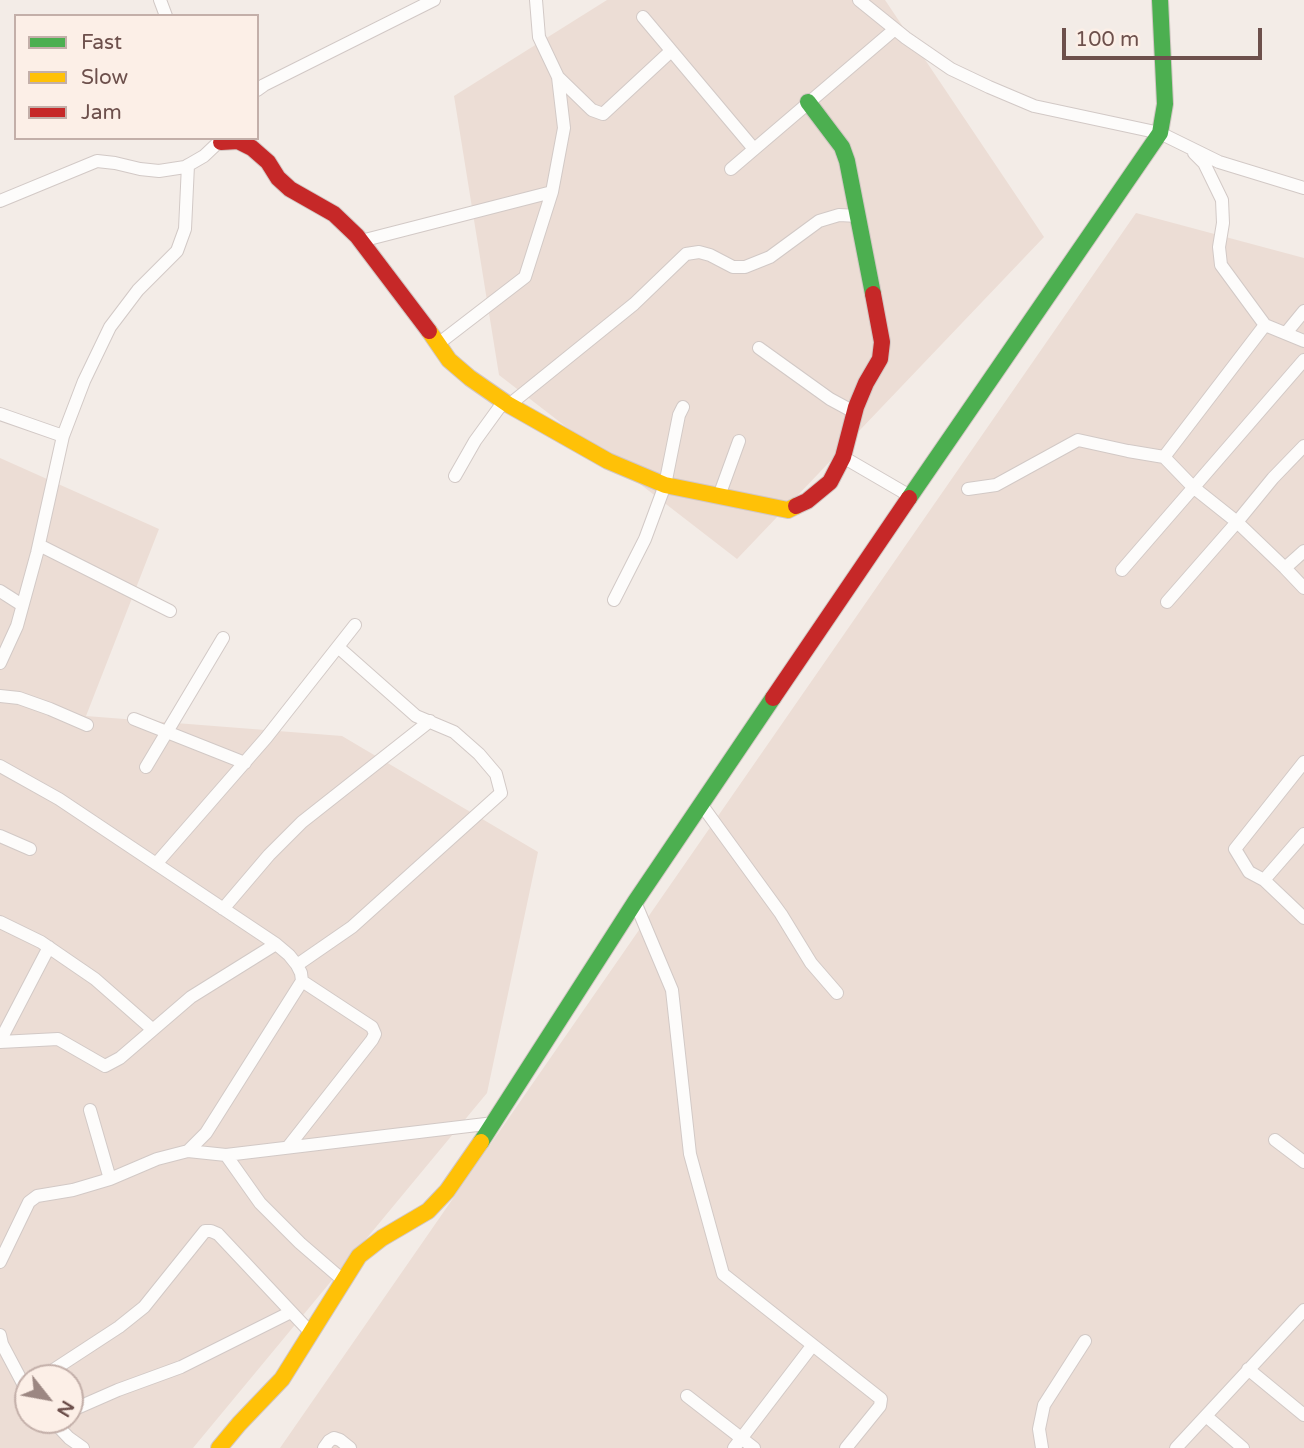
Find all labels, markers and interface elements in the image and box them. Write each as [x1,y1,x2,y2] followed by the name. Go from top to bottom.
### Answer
[14,14,259,140] legend
[1066,14,1266,58] scale bar
[1075,27,1139,52] text: 100 m
[81,30,122,55] text: Fast
[81,65,128,90] text: Slow
[81,100,122,125] text: Jam
[14,1364,84,1434] north arrow
[52,1397,79,1421] text: N

